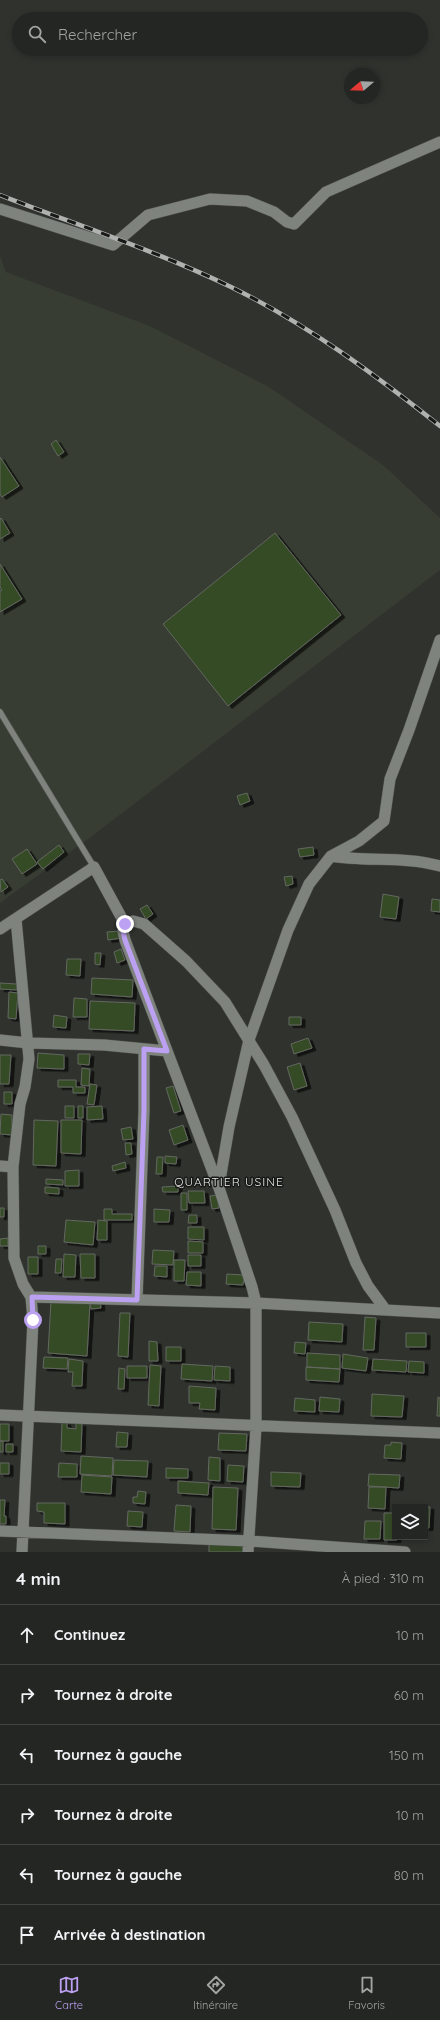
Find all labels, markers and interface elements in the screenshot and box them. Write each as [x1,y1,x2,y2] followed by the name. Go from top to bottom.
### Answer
[12,12,428,56] search box
[26,23,48,45] icon: search
[58,25,137,44] text: Rechercher
[344,68,380,104] north arrow
[116,915,134,933] route end
[174,1174,284,1189] district label: QUARTIER USINE
[24,1311,42,1329] route start
[392,1504,428,1540] map controls
[392,1504,428,1540] button: layers
[16,1568,61,1589] text: 4 min
[342,1570,424,1586] text: À pied · 310 m
[16,1624,38,1646] icon: ahead
[54,1625,125,1644] text: Continuez
[396,1627,424,1643] text: 10 m
[16,1684,38,1706] icon: right
[54,1685,173,1704] text: Tournez à droite
[394,1687,424,1703] text: 60 m
[16,1744,38,1766] icon: left
[54,1745,182,1764] text: Tournez à gauche
[389,1747,424,1763] text: 150 m
[16,1804,38,1826] icon: right
[54,1805,173,1824] text: Tournez à droite
[396,1807,424,1823] text: 10 m
[16,1864,38,1886] icon: left
[54,1865,182,1884] text: Tournez à gauche
[394,1867,424,1883] text: 80 m
[16,1924,38,1946] icon: arrive
[54,1925,206,1944] text: Arrivée à destination
[55,1974,83,2012] tab: Carte
[193,1974,238,2012] tab: Itinéraire
[348,1974,385,2012] tab: Favoris

